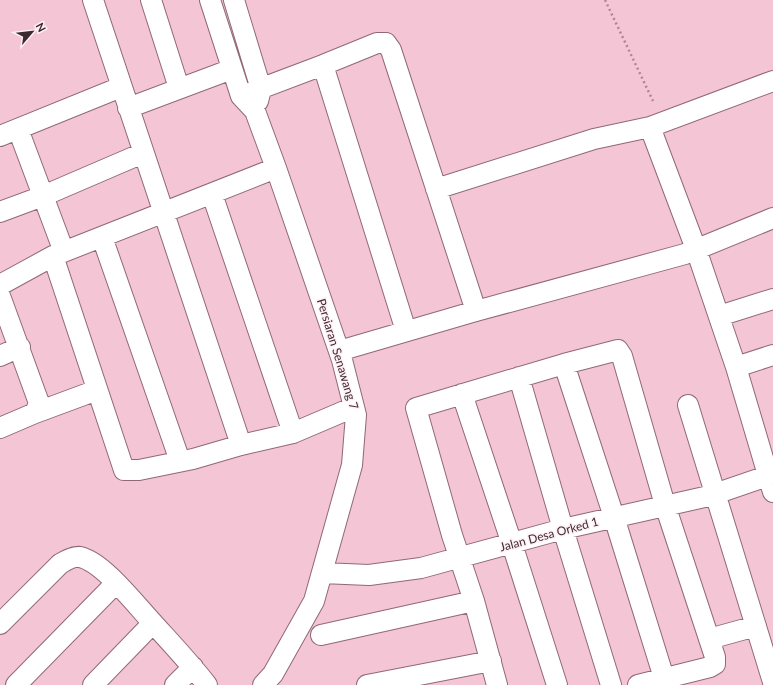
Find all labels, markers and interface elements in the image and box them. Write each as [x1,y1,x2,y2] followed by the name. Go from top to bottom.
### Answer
[12,12,52,52] north arrow
[34,20,49,34] text: N
[314,297,362,411] street label: Persiaran Senawang 7
[498,514,600,554] street label: Jalan Desa Orked 1

